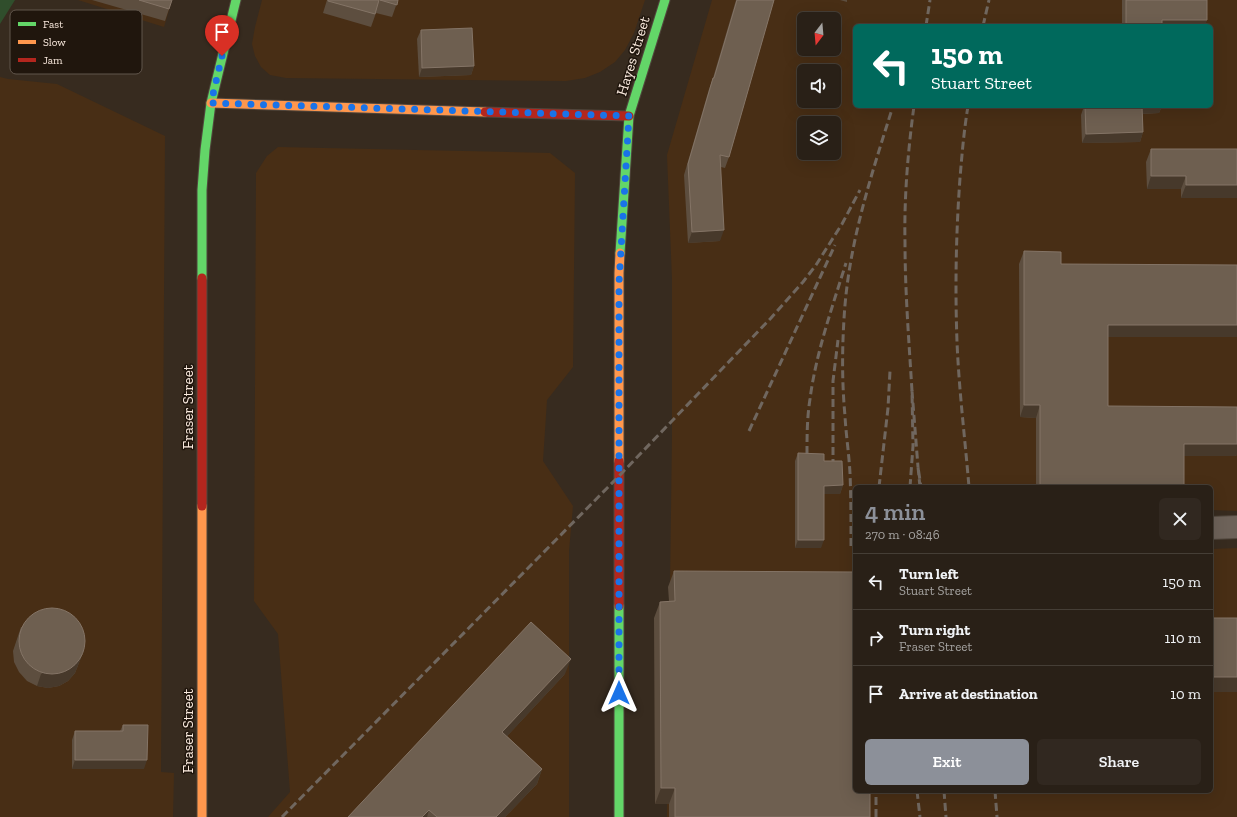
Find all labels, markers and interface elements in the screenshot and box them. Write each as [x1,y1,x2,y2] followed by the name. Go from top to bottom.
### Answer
[10,10,142,74] legend
[797,12,841,56] north arrow
[797,12,841,160] map controls
[612,14,654,98] street label: Hayes Street
[205,15,239,56] pin
[43,18,64,31] text: Fast
[211,21,233,43] icon: arrive
[43,36,66,49] text: Slow
[931,38,1003,71] text: 150 m
[865,40,917,92] icon: left
[43,54,63,67] text: Jam
[797,64,841,108] button: sound
[931,72,1032,94] text: Stuart Street
[797,116,841,160] button: layers
[179,364,197,449] street label: Fraser Street
[865,497,925,526] text: 4 min
[1159,498,1201,540] button: close
[865,527,940,542] text: 270 m · 08:46
[899,565,959,583] text: Turn left
[865,571,887,593] icon: left
[1163,573,1201,591] text: 150 m
[899,583,972,598] text: Stuart Street
[899,621,970,639] text: Turn right
[865,627,887,649] icon: right
[1164,629,1201,647] text: 110 m
[899,639,972,654] text: Fraser Street
[598,672,640,714] position arrow
[865,683,887,705] icon: arrive
[899,685,1038,703] text: Arrive at destination
[1170,685,1201,703] text: 10 m
[179,688,197,773] street label: Fraser Street
[865,739,1029,785] button: Exit
[1037,739,1201,785] button: Share

